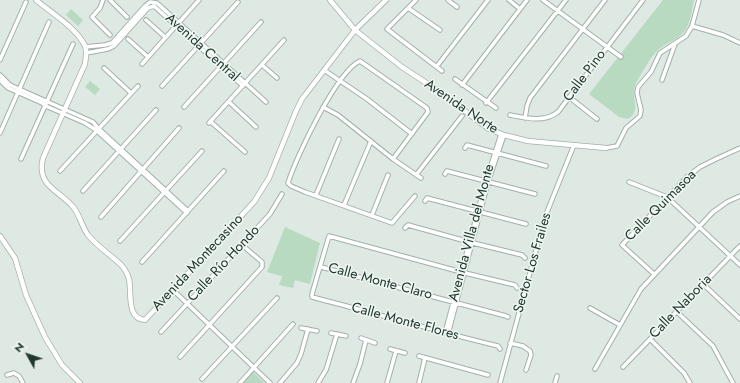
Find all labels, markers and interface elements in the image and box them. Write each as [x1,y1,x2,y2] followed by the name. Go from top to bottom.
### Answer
[161,10,243,86] street label: Avenida Central
[560,47,610,105] street label: Calle Pino
[421,76,501,138] street label: Avenida Norte
[446,163,498,303] street label: Avenida Villa del Monte
[622,167,700,245] street label: Calle Quimasoa
[149,211,247,315] street label: Avenida Montecasino
[511,211,555,315] street label: Sector Los Frailes
[184,222,264,306] street label: Calle Río Hondo
[326,260,434,304] street label: Calle Monte Claro
[646,271,716,343] street label: Calle Naboria
[349,300,461,344] street label: Calle Monte Flores
[8,335,48,375] north arrow
[10,339,28,356] text: N

